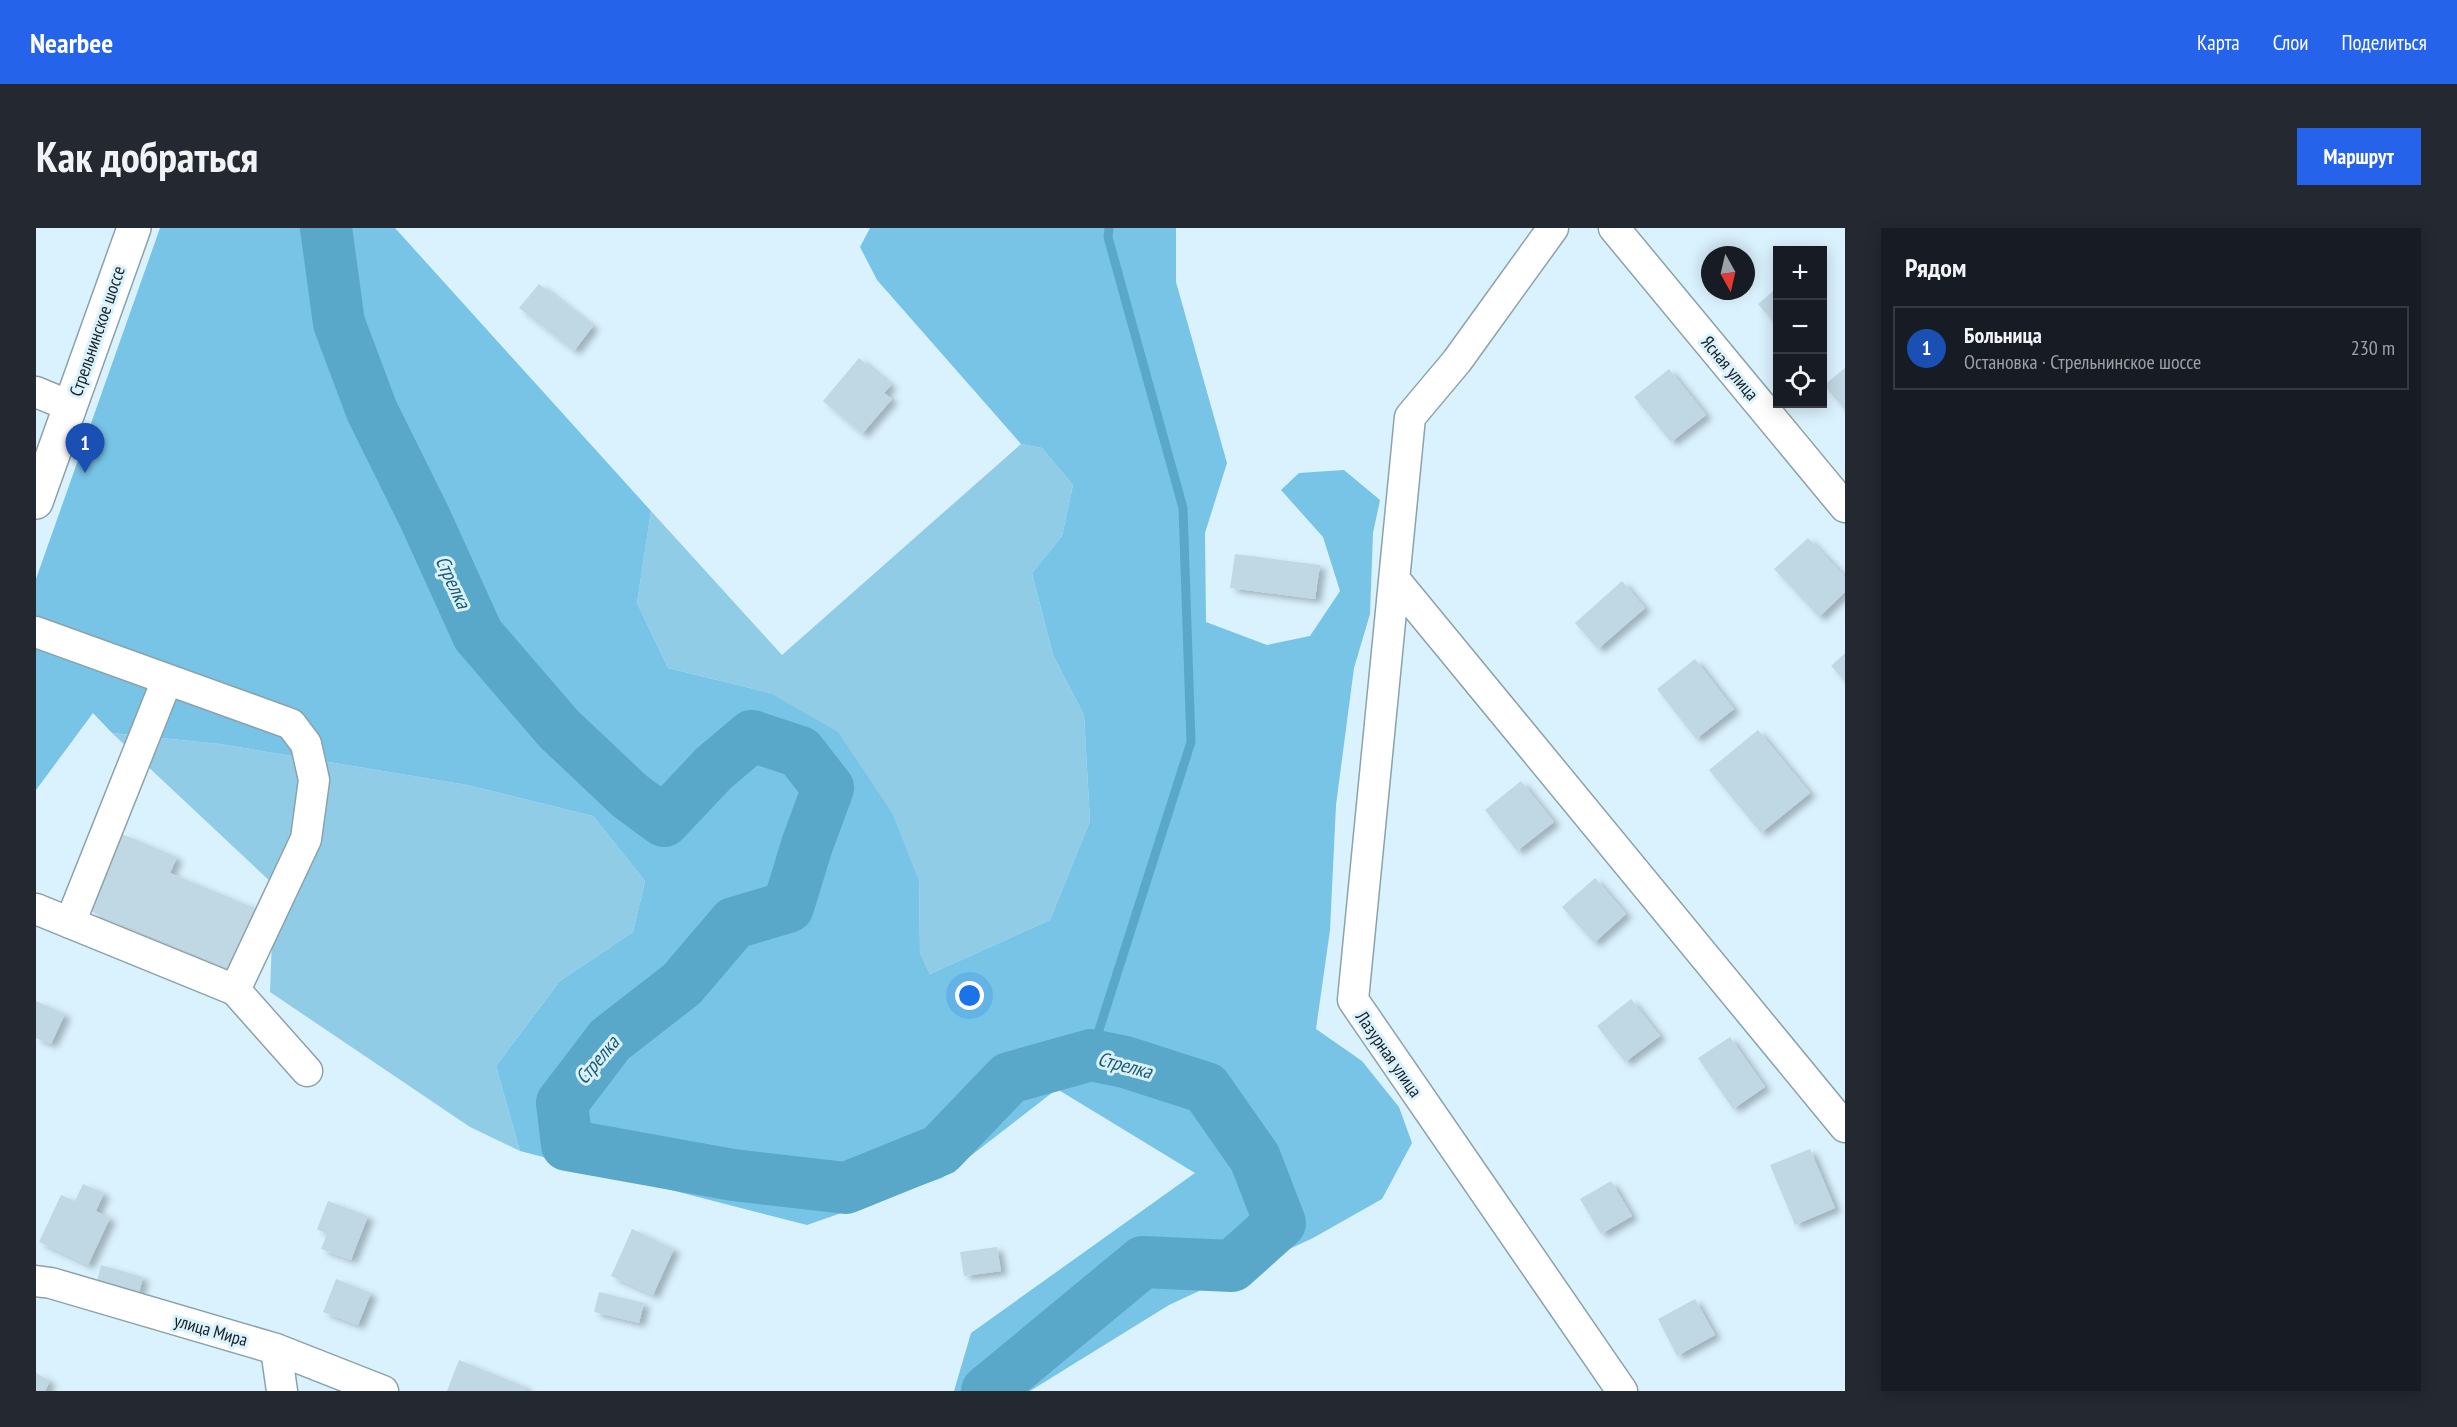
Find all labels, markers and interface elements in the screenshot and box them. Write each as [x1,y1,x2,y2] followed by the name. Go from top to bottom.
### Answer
[30,24,113,61] text: Nearbee
[2197,29,2240,56] text: Карта
[2273,29,2308,56] text: Слои
[2341,29,2427,56] text: Поделиться
[2297,128,2421,185] button: Маршрут
[36,129,258,184] text: Как добраться
[1701,246,1755,300] north arrow
[1773,246,1827,408] map controls
[1773,246,1827,300] button: +
[1905,251,1966,284] text: Рядом
[64,263,130,399] street label: Стрельнинское шоссе
[1773,300,1827,354] button: −
[1964,321,2042,349] text: Больница
[1696,331,1764,405] street label: Ясная улица
[1922,335,1931,361] text: 1
[2351,335,2395,361] text: 230 m
[1964,349,2201,375] text: Остановка · Стрельнинское шоссе
[1773,354,1827,408] button: locate
[65,424,104,473] pin: 1
[430,552,477,613] water label: Стрелка
[955,981,984,1010] your location
[1350,1006,1427,1101] street label: Лазурная улица
[569,1030,625,1089] water label: Стрелка
[1095,1045,1156,1085] water label: Стрелка
[172,1309,250,1351] street label: улица Мира

